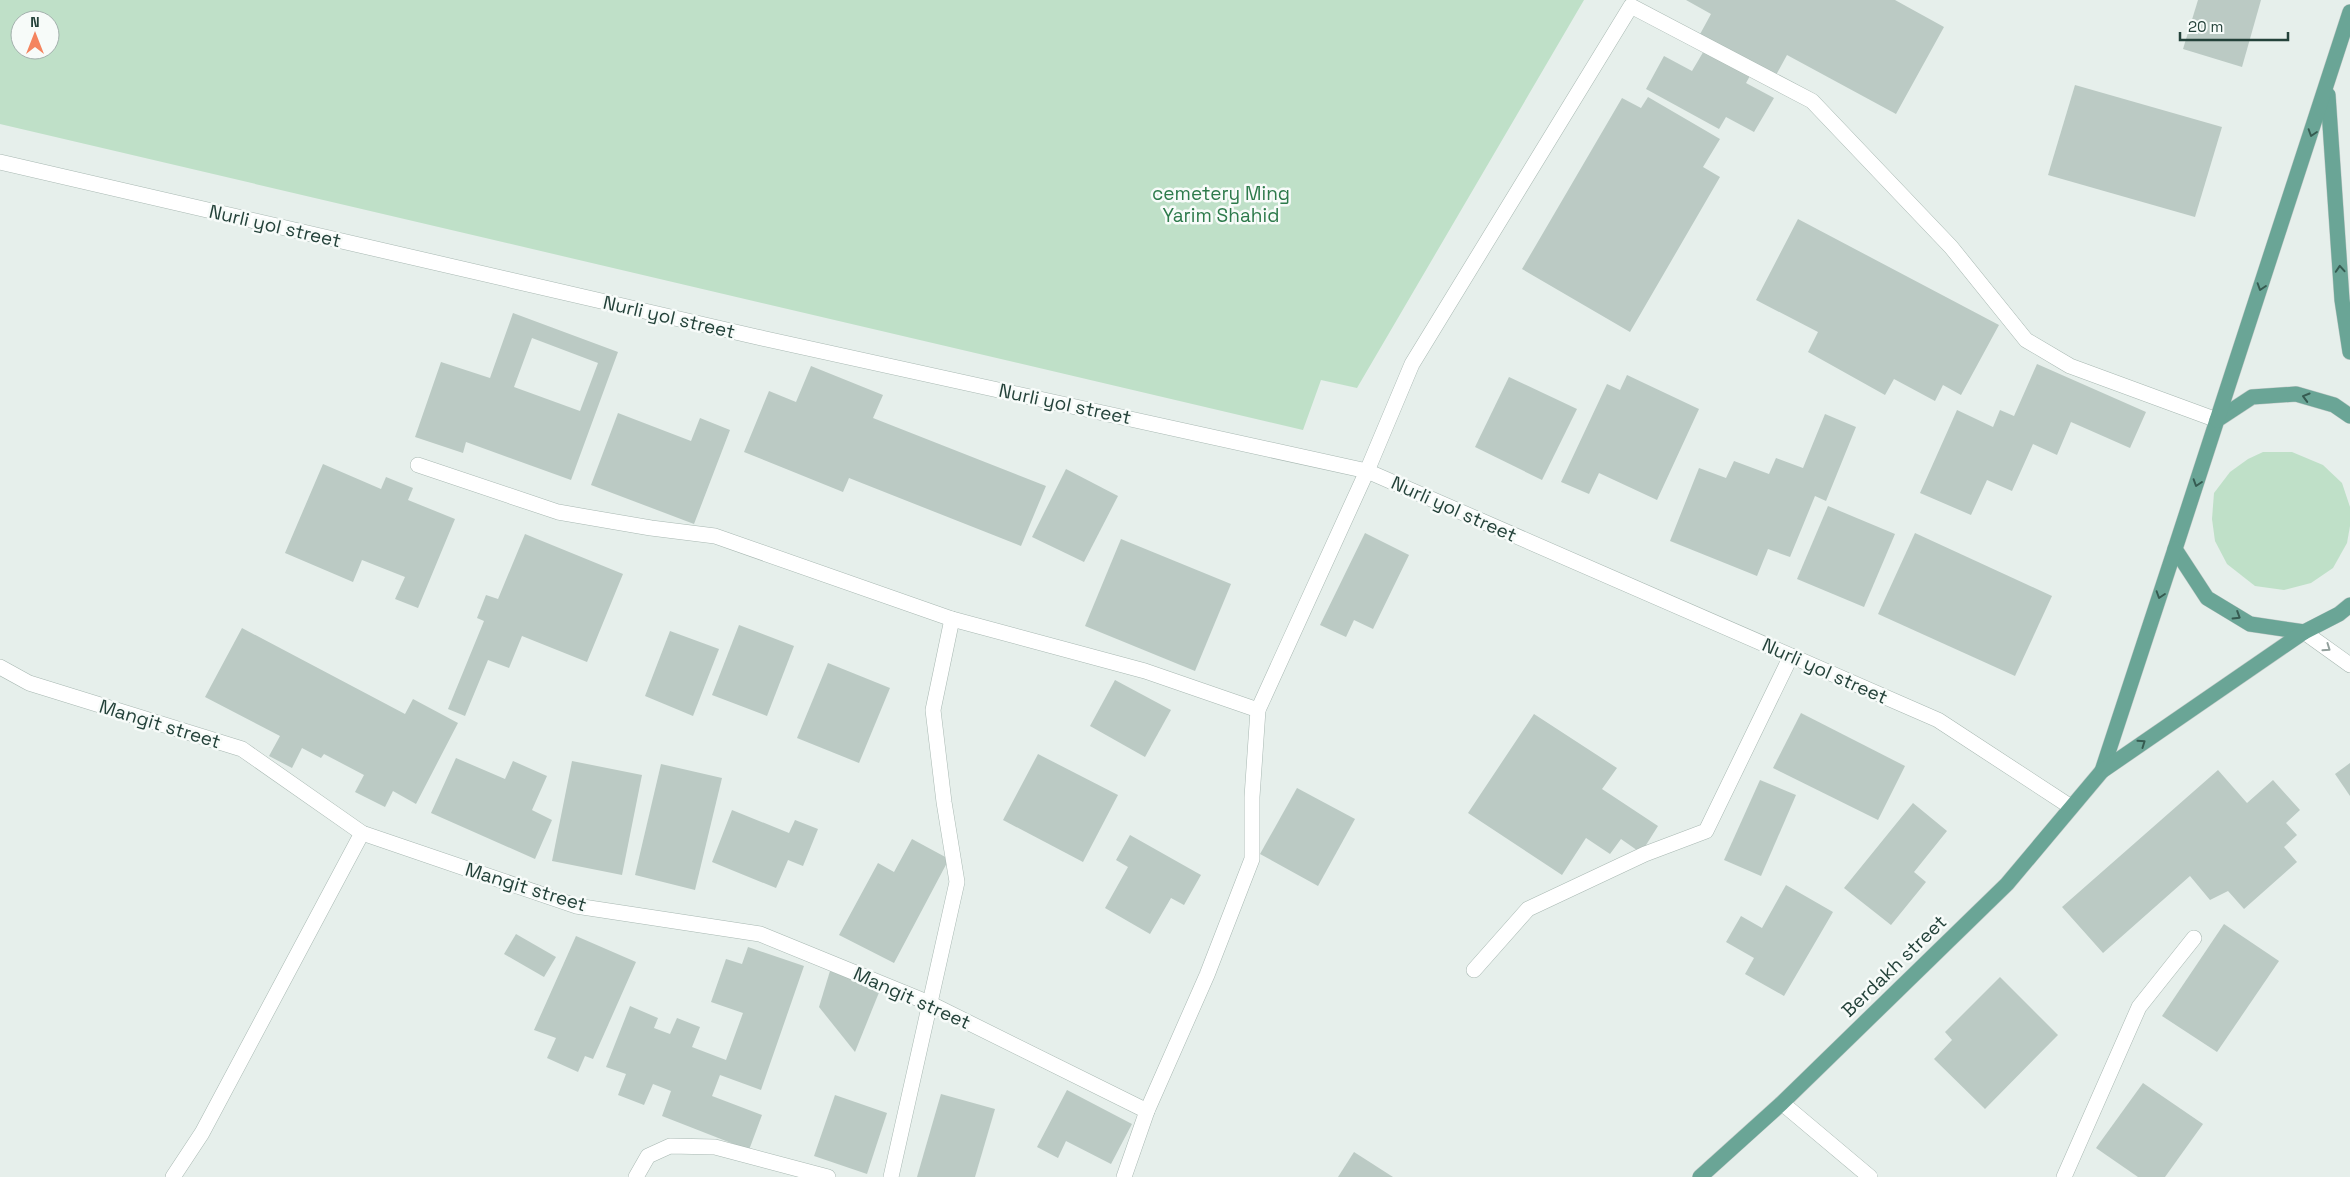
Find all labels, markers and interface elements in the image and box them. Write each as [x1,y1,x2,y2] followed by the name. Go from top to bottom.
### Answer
[10,10,60,60] north arrow
[2180,10,2288,42] scale bar
[30,13,40,31] text: N
[2188,17,2223,36] text: 20 m
[2308,128,2318,136] one-way arrow
[1152,181,1290,228] park label: cemetery Ming Yarim Shahid
[207,199,343,253] street label: Nurli yol street
[2334,265,2345,273] one-way arrow
[2257,282,2267,291] one-way arrow
[601,290,737,344] street label: Nurli yol street
[997,378,1133,430] street label: Nurli yol street
[2303,392,2311,402] one-way arrow
[1387,470,1521,548] street label: Nurli yol street
[2192,478,2202,487] one-way arrow
[2156,590,2166,599] one-way arrow
[2231,610,2240,620] one-way arrow
[1758,632,1892,710] street label: Nurli yol street
[2321,642,2331,651] one-way arrow
[96,694,224,754] street label: Mangit street
[2136,740,2146,749] one-way arrow
[462,857,590,917] street label: Mangit street
[1836,910,1952,1022] street label: Berdakh street
[849,961,975,1035] street label: Mangit street

